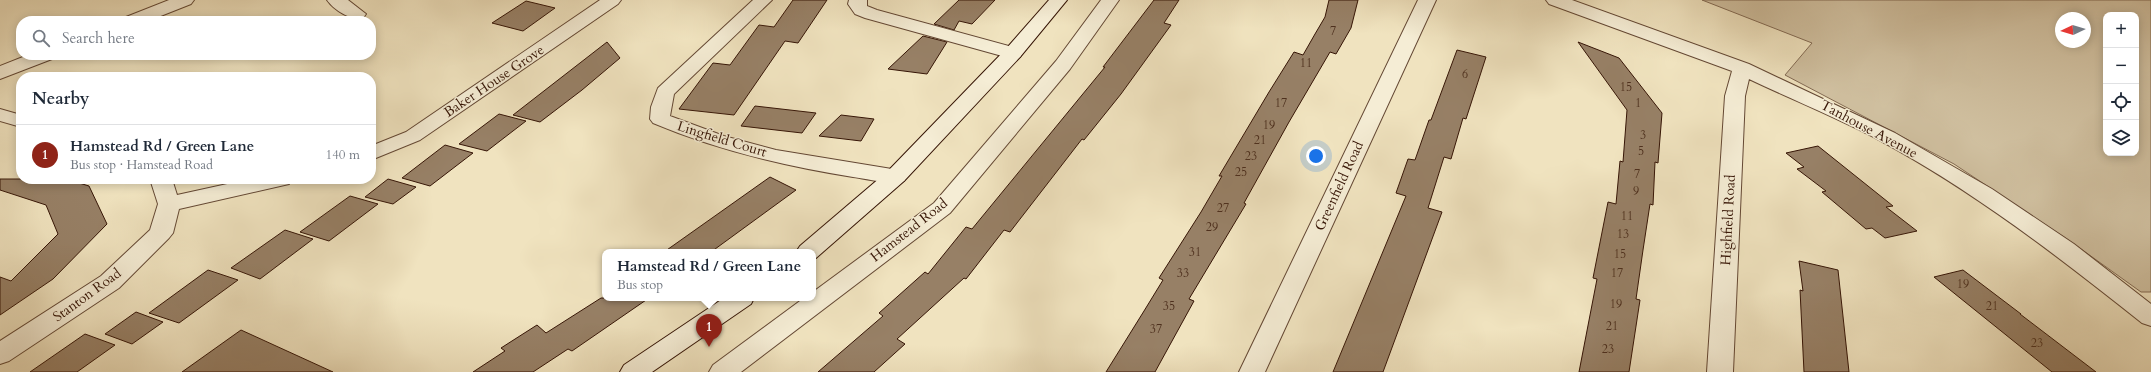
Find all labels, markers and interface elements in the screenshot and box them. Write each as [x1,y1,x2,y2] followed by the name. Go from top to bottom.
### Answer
[2055,12,2091,48] north arrow
[2103,12,2139,156] map controls
[2103,12,2139,48] button: +
[16,16,376,60] search box
[1330,23,1336,39] house number: 7
[30,27,52,49] icon: search
[62,28,135,48] text: Search here
[440,40,548,122] street label: Baker House Grove
[2103,48,2139,84] button: −
[1300,55,1312,71] house number: 11
[1462,66,1468,82] house number: 6
[1620,79,1632,95] house number: 15
[2103,84,2139,120] button: locate
[32,87,89,110] text: Nearby
[1275,95,1287,111] house number: 17
[1635,95,1641,111] house number: 1
[1817,95,1921,163] street label: Tanhouse Avenue
[675,116,770,162] street label: Lingfield Court
[1263,117,1275,133] house number: 19
[2103,120,2139,156] button: layers
[1640,127,1646,143] house number: 3
[1254,132,1266,148] house number: 21
[70,136,254,156] text: Hamstead Rd / Green Lane
[1310,138,1368,234] street label: Greenfield Road
[1638,143,1644,159] house number: 5
[42,146,48,164] text: 1
[326,146,360,164] text: 140 m
[1306,146,1326,166] your location
[1245,148,1257,164] house number: 23
[70,156,213,174] text: Bus stop · Hamstead Road
[1235,164,1247,180] house number: 25
[1634,166,1640,182] house number: 7
[1716,174,1740,266] street label: Highfield Road
[1633,183,1639,199] house number: 9
[866,194,952,266] street label: Hamstead Road
[1217,200,1229,216] house number: 27
[1621,208,1633,224] house number: 11
[1206,219,1218,235] house number: 29
[1617,226,1629,242] house number: 13
[1189,244,1201,260] house number: 31
[1614,246,1626,262] house number: 15
[602,249,816,301] popup
[617,256,801,276] text: Hamstead Rd / Green Lane
[49,264,125,326] street label: Stanton Road
[1177,265,1189,281] house number: 33
[1611,265,1623,281] house number: 17
[617,276,663,294] text: Bus stop
[1957,276,1969,292] house number: 19
[1610,296,1622,312] house number: 19
[1163,298,1175,314] house number: 35
[1986,298,1998,314] house number: 21
[696,314,722,347] pin: 1
[1606,318,1618,334] house number: 21
[1150,321,1162,337] house number: 37
[2031,335,2043,351] house number: 23
[1602,341,1614,357] house number: 23

